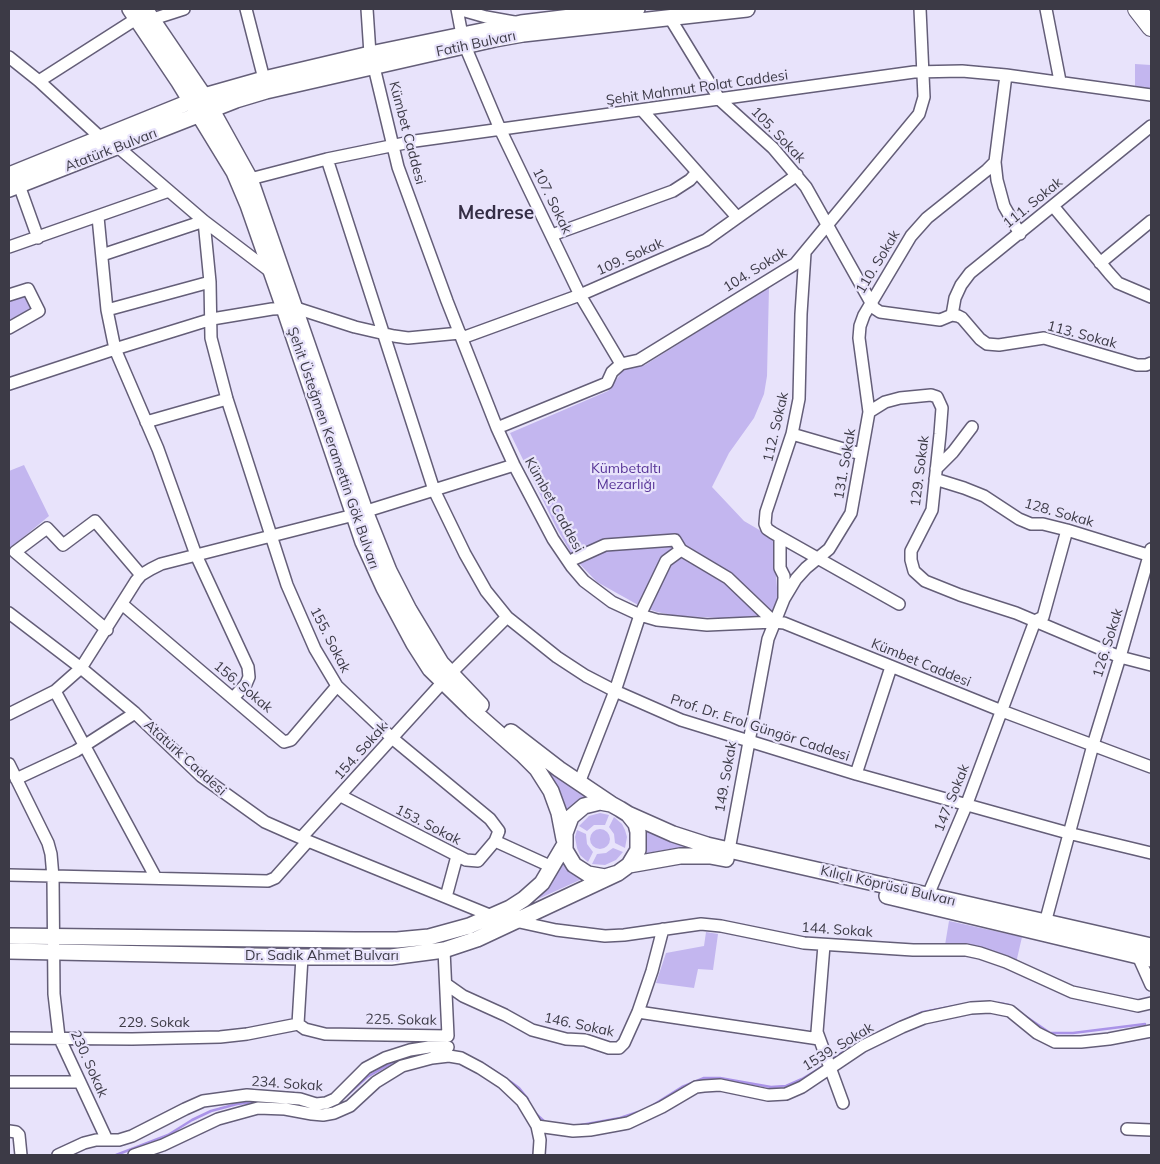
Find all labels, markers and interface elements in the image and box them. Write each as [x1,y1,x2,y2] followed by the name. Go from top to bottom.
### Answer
[435,27,517,61] street label: Fatih Bulvarı
[605,67,789,109] street label: Şehit Mahmut Polat Caddesi
[385,80,429,186] street label: Kümbet Caddesi
[747,103,809,167] street label: 105. Sokak
[63,125,159,175] street label: Atatürk Bulvarı
[529,165,575,237] street label: 107. Sokak
[1000,174,1066,232] street label: 111. Sokak
[458,202,534,224] district label: Medrese
[852,227,904,297] street label: 110. Sokak
[594,235,666,279] street label: 109. Sokak
[720,244,790,296] street label: 104. Sokak
[1045,318,1119,352] street label: 113. Sokak
[284,325,382,571] street label: Şehit Üsteğmen Keramettin Gök Bulvarı
[760,390,792,464] street label: 112. Sokak
[831,427,859,501] street label: 131. Sokak
[907,434,933,508] street label: 129. Sokak
[521,455,587,555] street label: Kümbet Caddesi
[591,461,661,494] park label: Kümbetaltı Mezarlığı
[1022,495,1096,531] street label: 128. Sokak
[306,604,354,676] street label: 155. Sokak
[1090,606,1126,680] street label: 126. Sokak
[869,635,973,691] street label: Kümbet Caddesi
[210,658,276,716] street label: 156. Sokak
[668,691,852,765] street label: Prof. Dr. Erol Güngör Caddesi
[140,717,230,799] street label: Atatürk Caddesi
[331,719,391,783] street label: 154. Sokak
[712,740,740,814] street label: 149. Sokak
[931,762,973,834] street label: 147. Sokak
[392,801,464,849] street label: 153. Sokak
[819,862,957,910] street label: Kılıçlı Köprüsü Bulvarı
[801,919,873,941] street label: 144. Sokak
[245,948,399,964] street label: Dr. Sadık Ahmet Bulvarı
[542,1009,616,1041] street label: 146. Sokak
[365,1011,437,1029] street label: 225. Sokak
[118,1015,190,1031] street label: 229. Sokak
[799,1019,877,1075] street label: 1539. Sokak
[67,1028,111,1100] street label: 230. Sokak
[251,1073,323,1095] street label: 234. Sokak

